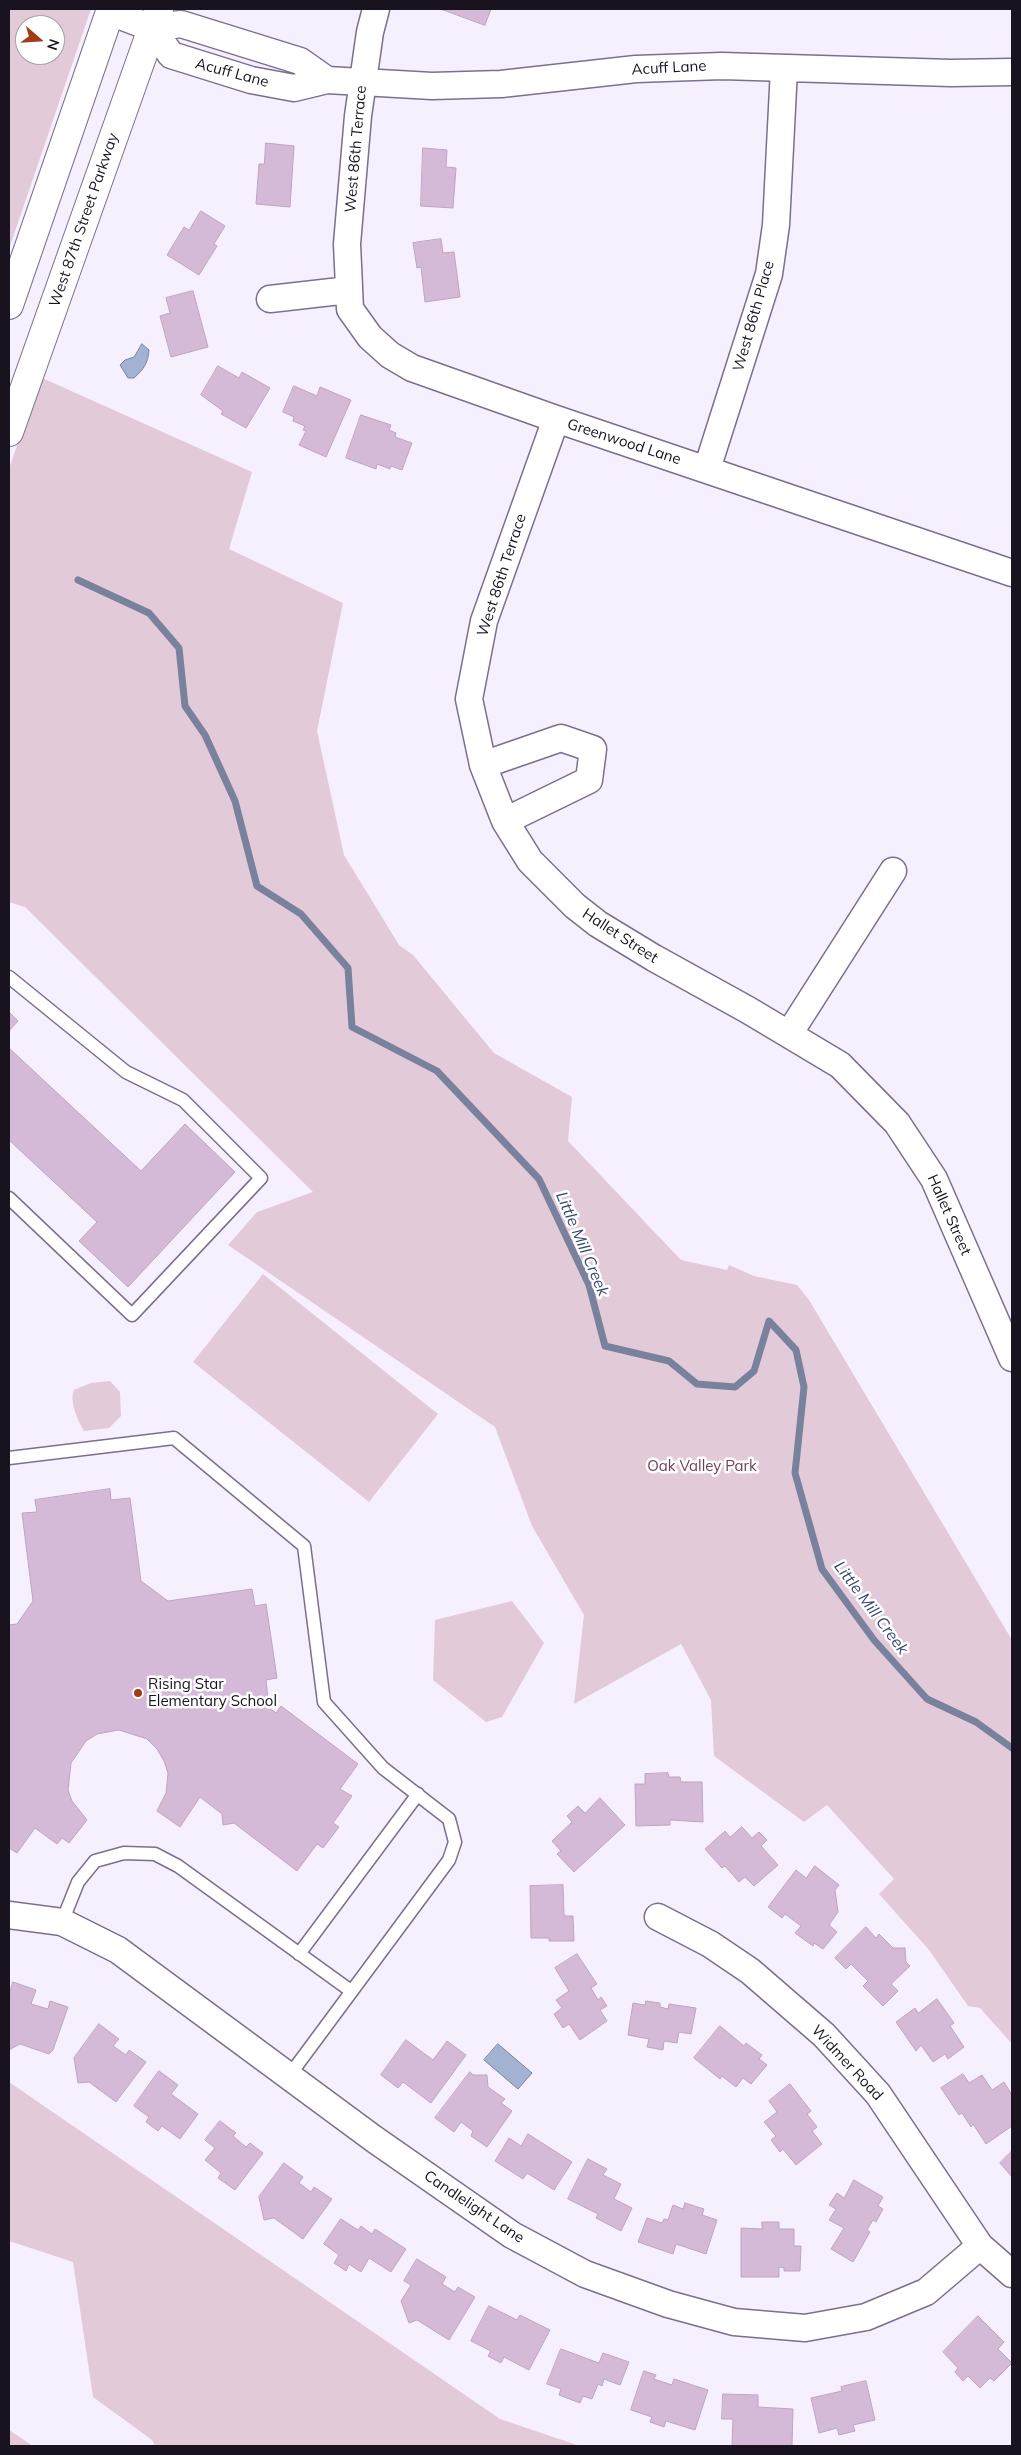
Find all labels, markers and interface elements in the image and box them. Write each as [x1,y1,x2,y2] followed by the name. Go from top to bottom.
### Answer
[15,15,65,65] north arrow
[43,37,63,52] text: N
[193,55,271,91] street label: Acuff Lane
[631,57,707,79] street label: Acuff Lane
[341,85,371,213] street label: West 86th Terrace
[46,131,122,309] street label: West 87th Street Parkway
[730,259,778,373] street label: West 86th Place
[565,415,683,469] street label: Greenwood Lane
[474,511,530,639] street label: West 86th Terrace
[579,905,661,967] street label: Hallet Street
[923,1172,975,1258] street label: Hallet Street
[551,1189,613,1299] water label: Little Mill Creek
[647,1457,757,1475] park label: Oak Valley Park
[830,1558,912,1658] water label: Little Mill Creek
[148,1675,277,1710] place label: Rising Star Elementary School
[132,1687,144,1699] marker: Rising Star Elementary School
[807,2021,887,2105] street label: Widmer Road
[421,2167,527,2247] street label: Candlelight Lane

